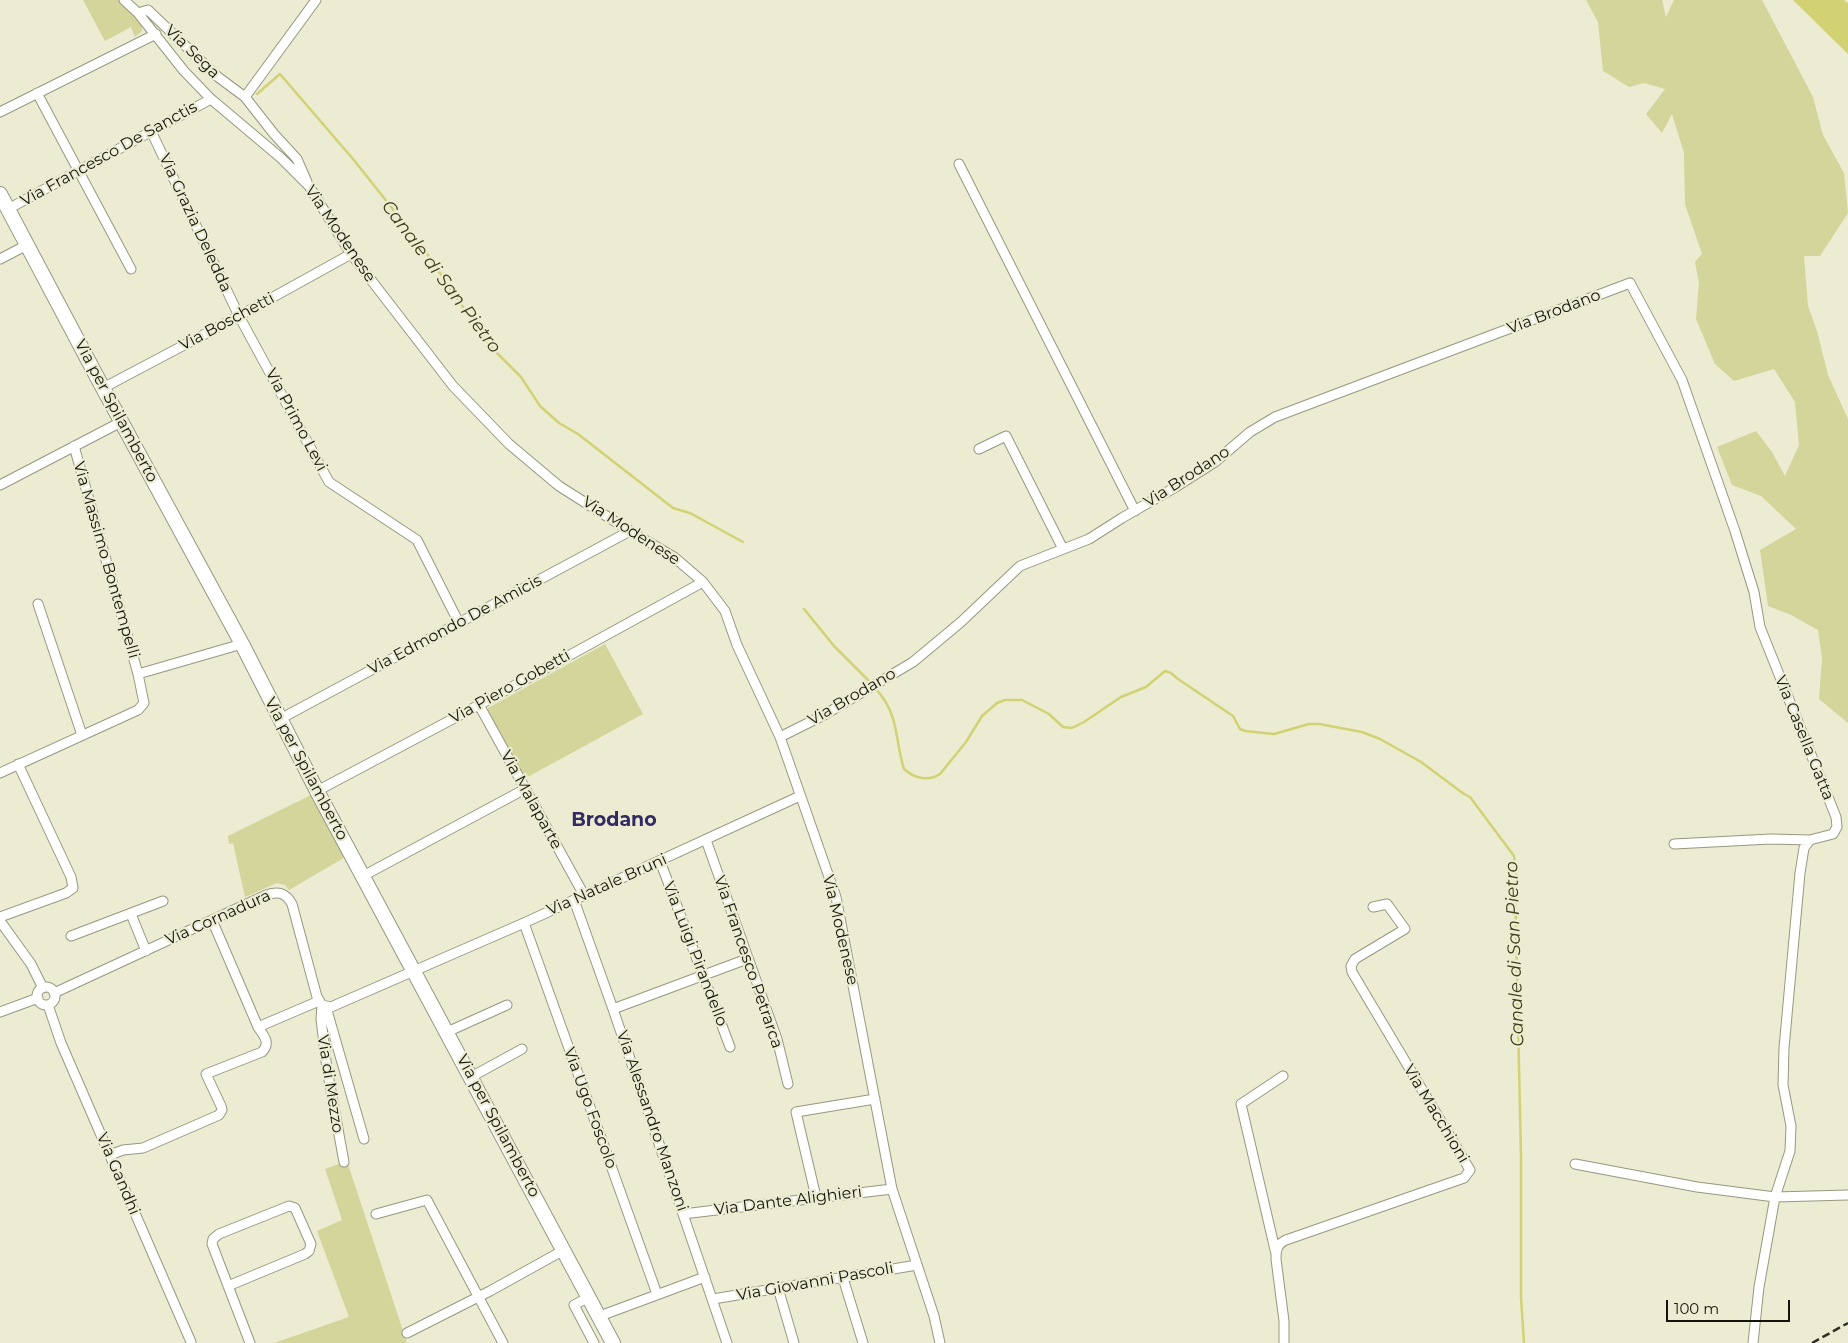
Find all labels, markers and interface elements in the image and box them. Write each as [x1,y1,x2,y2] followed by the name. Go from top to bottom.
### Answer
[161,21,223,83] street label: Via Sega
[17,97,201,211] street label: Via Francesco De Sanctis
[154,151,236,295] street label: Via Grazia Deledda
[301,182,379,286] street label: Via Modenese
[376,196,506,358] water label: Canale di San Pietro
[1505,285,1603,339] street label: Via Brodano
[176,289,278,355] street label: Via Boschetti
[70,336,162,486] street label: Via per Spilamberto
[261,365,331,475] street label: Via Primo Levi
[1141,442,1233,512] street label: Via Brodano
[69,459,143,661] street label: Via Massimo Bontempelli
[579,492,683,570] street label: Via Modenese
[365,571,545,679] street label: Via Edmondo De Amicis
[446,646,574,728] street label: Via Piero Gobetti
[805,664,899,730] street label: Via Brodano
[1770,673,1838,803] street label: Via Casella Gatta
[260,694,352,844] street label: Via per Spilamberto
[496,747,566,853] street label: Via Malaparte
[571,809,657,831] district label: Brodano
[544,850,670,920] street label: Via Natale Bruni
[1501,861,1529,1047] water label: Canale di San Pietro
[709,873,787,1051] street label: Via Francesco Petrarca
[818,873,862,987] street label: Via Modenese
[659,879,731,1029] street label: Via Luigi Pirandello
[162,886,274,950] street label: Via Cornadura
[612,1028,692,1214] street label: Via Alessandro Manzoni
[313,1033,347,1135] street label: Via di Mezzo
[559,1045,621,1171] street label: Via Ugo Foscolo
[452,1051,544,1201] street label: Via per Spilamberto
[1399,1061,1473,1167] street label: Via Macchioni
[92,1130,144,1218] street label: Via Gandhi
[713,1182,863,1220] street label: Via Dante Alighieri
[735,1259,895,1305] street label: Via Giovanni Pascoli
[1668,1290,1792,1322] scale bar
[1674,1299,1719,1318] text: 100 m

